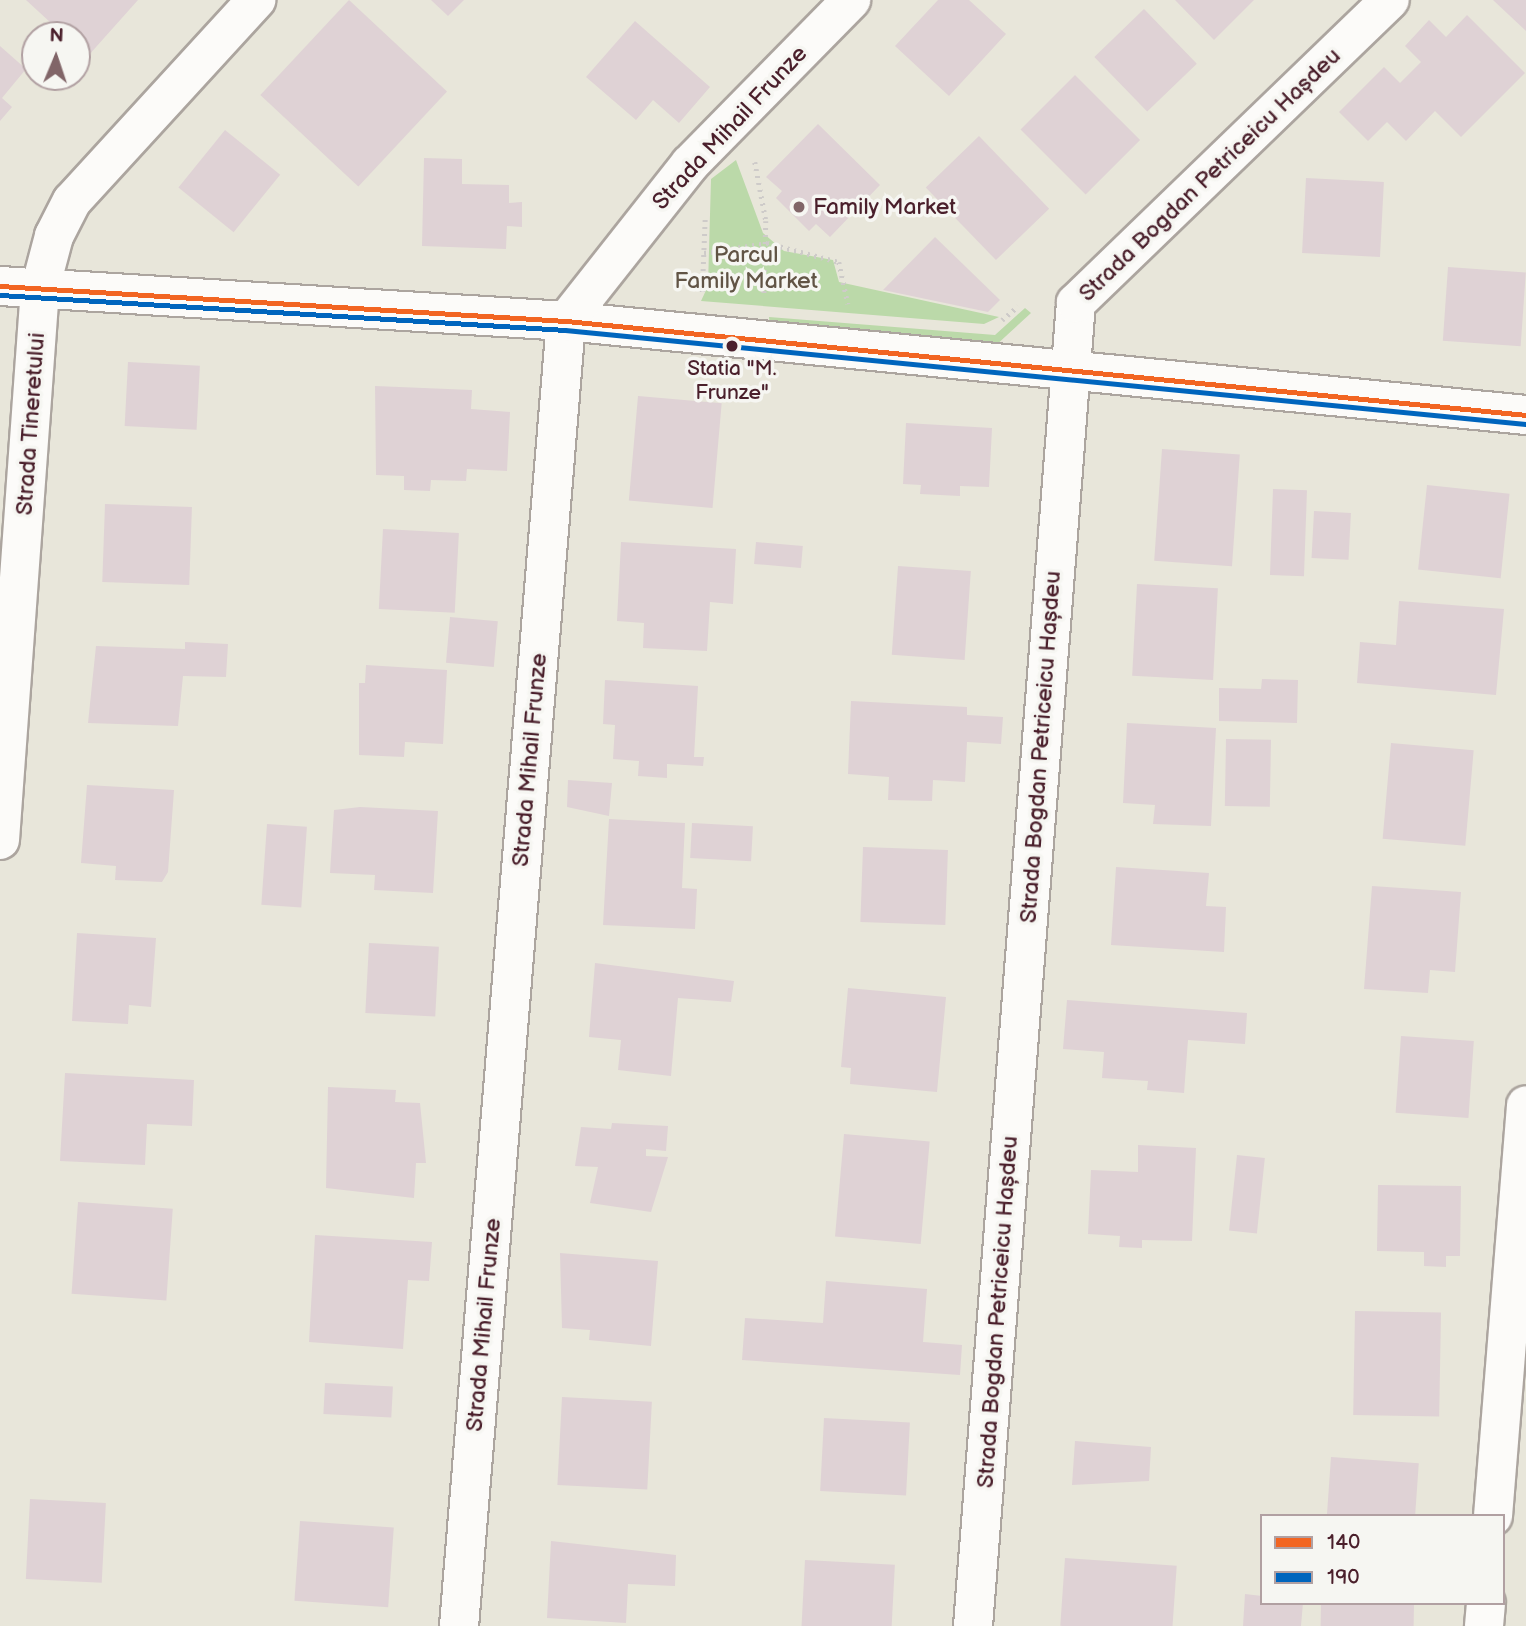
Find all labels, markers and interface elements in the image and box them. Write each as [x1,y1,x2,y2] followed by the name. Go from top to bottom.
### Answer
[21,21,91,91] north arrow
[49,25,64,48] text: N
[647,40,813,216] street label: Strada Mihail Frunze
[1073,42,1347,308] street label: Strada Bogdan Petriceicu Hașdeu
[813,193,958,221] place label: Family Market
[791,199,807,215] marker: Family Market
[674,241,818,295] park label: Parcul Family Market
[11,331,51,517] street label: Strada Tineretului
[725,339,739,353] marker: Statia "M. Frunze"
[687,356,777,406] place label: Statia "M. Frunze"
[1015,570,1067,924] street label: Strada Bogdan Petriceicu Hașdeu
[507,652,553,868] street label: Strada Mihail Frunze
[972,1135,1024,1489] street label: Strada Bogdan Petriceicu Hașdeu
[461,1217,507,1433] street label: Strada Mihail Frunze
[1260,1514,1505,1605] legend
[1327,1530,1360,1555] text: 140
[1327,1565,1360,1590] text: 190

